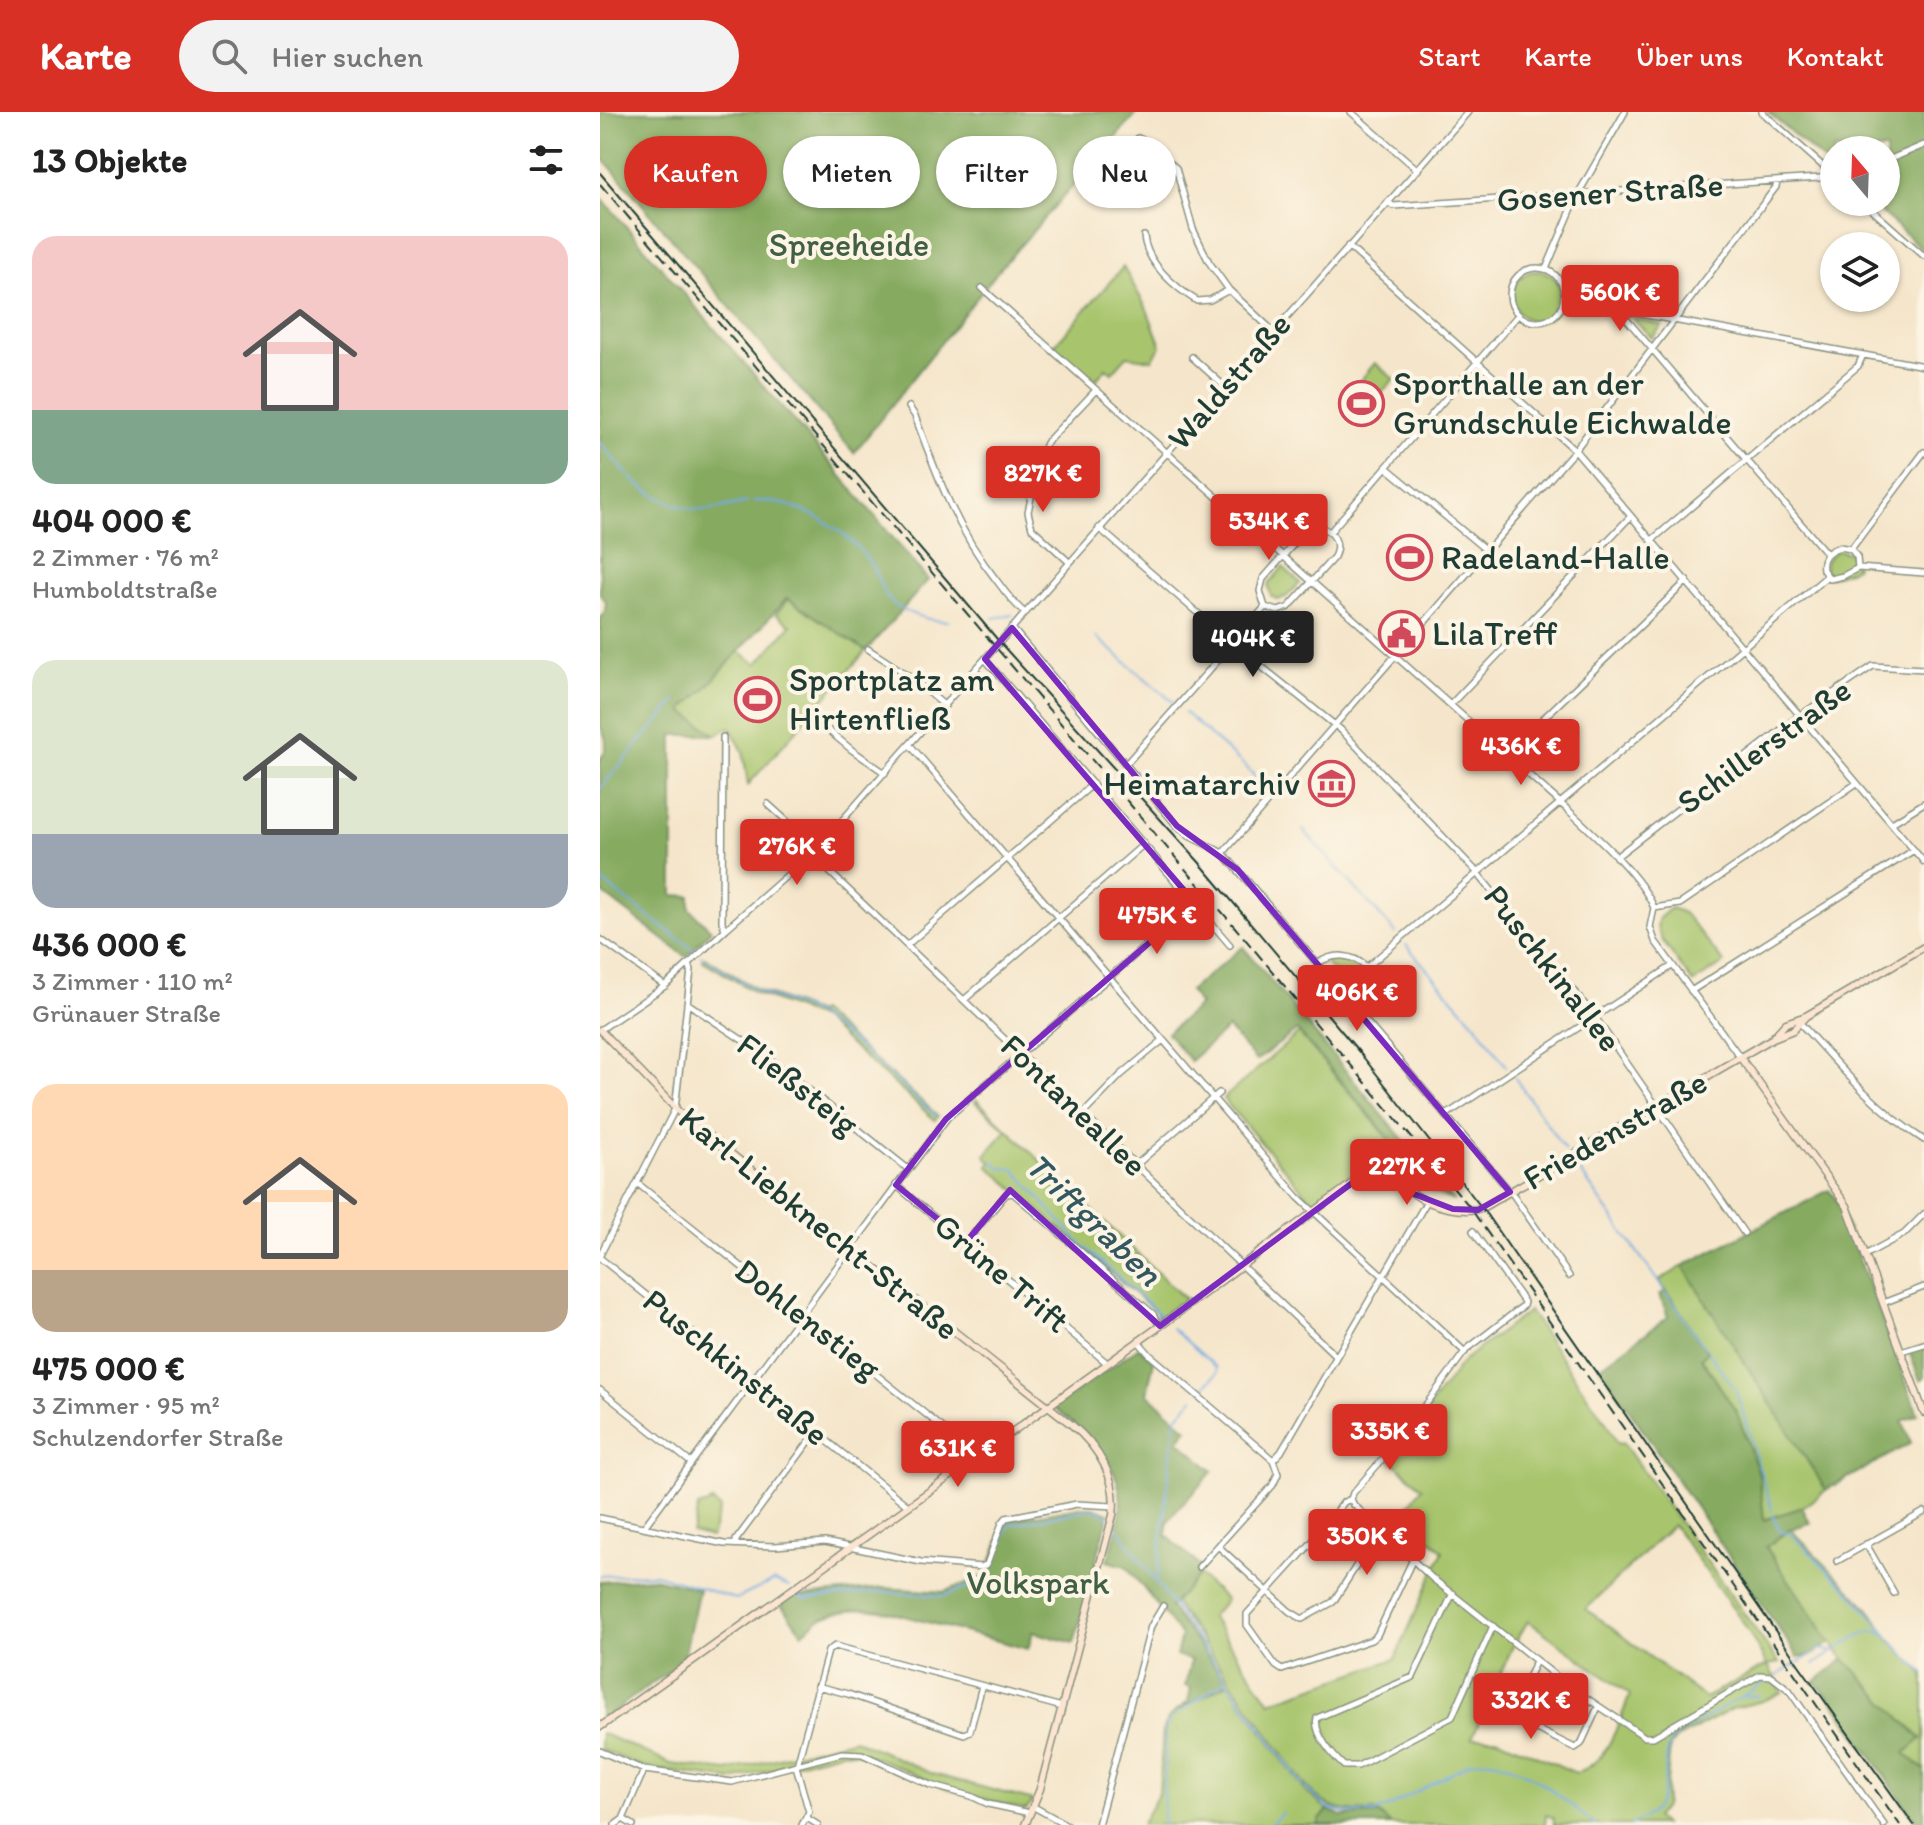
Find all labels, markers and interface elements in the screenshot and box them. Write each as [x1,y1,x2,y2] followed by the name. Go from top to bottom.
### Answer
[179,20,739,92] search box
[40,33,131,79] text: Karte
[207,34,251,78] icon: search
[271,38,423,75] text: Hier suchen
[1419,39,1481,73] text: Start
[1525,39,1592,73] text: Karte
[1636,39,1743,73] text: Über uns
[1787,39,1884,73] text: Kontakt
[624,136,767,208] chip: Kaufen
[783,136,920,208] chip: Mieten
[936,136,1057,208] chip: Filter
[1073,136,1176,208] chip: Neu
[1820,136,1900,216] north arrow
[1820,136,1900,312] map controls
[524,138,568,182] icon: filters
[32,140,187,181] text: 13 Objekte
[1495,164,1725,220] street label: Gosener Straße
[769,224,929,265] park label: Spreeheide
[1820,232,1900,312] button: layers
[1555,265,1685,333] pin: 560K €
[1580,275,1660,307] text: 560K €
[228,288,372,432] icon: home
[1158,304,1300,458] street label: Waldstraße
[1393,363,1732,443] place label: Sporthalle an der Grundschule Eichwalde
[1338,379,1386,427] sports icon: Sporthalle an der Grundschule Eichwalde
[978,446,1108,514] pin: 827K €
[1004,456,1082,488] text: 827K €
[1204,494,1334,562] pin: 534K €
[32,500,191,541] text: 404 000 €
[1229,504,1309,536] text: 534K €
[1386,533,1434,581] sports icon: Radeland-Halle
[1441,537,1670,578] place label: Radeland-Halle
[32,541,219,573] text: 2 Zimmer · 76 m²
[32,573,218,605] text: Humboldtstraße
[1377,609,1425,657] public building icon: LilaTreff
[1188,611,1318,679] pin: 404K €
[1432,613,1558,654] place label: LilaTreff
[1211,621,1295,653] text: 404K €
[789,659,995,739] place label: Sportplatz am Hirtenfließ
[1669,669,1859,823] street label: Schillerstraße
[734,675,782,723] sports icon: Sportplatz am Hirtenfließ
[228,712,372,856] icon: home
[1456,719,1586,787] pin: 436K €
[1481,729,1561,761] text: 436K €
[1307,759,1355,807] museum icon: Heimatarchiv
[1104,763,1300,804] place label: Heimatarchiv
[732,819,862,887] pin: 276K €
[758,829,836,861] text: 276K €
[1475,876,1631,1060] street label: Puschkinallee
[1092,888,1222,956] pin: 475K €
[1117,898,1197,930] text: 475K €
[32,924,187,965] text: 436 000 €
[32,965,233,997] text: 3 Zimmer · 110 m²
[1292,965,1422,1033] pin: 406K €
[1316,975,1398,1007] text: 406K €
[32,997,221,1029] text: Grünauer Straße
[729,1024,867,1145] street label: Fließsteig
[992,1025,1156,1185] street label: Fontaneallee
[1516,1061,1714,1199] street label: Friedenstraße
[671,1097,967,1349] street label: Karl-Liebknecht-Straße
[228,1136,372,1280] icon: home
[1342,1139,1472,1207] pin: 227K €
[1017,1143,1172,1295] water label: Triftgraben
[1368,1149,1446,1181] text: 227K €
[926,1205,1078,1341] street label: Grüne Trift
[727,1249,889,1389] street label: Dohlenstieg
[635,1280,837,1454] street label: Puschkinstraße
[32,1348,185,1389] text: 475 000 €
[32,1389,220,1421] text: 3 Zimmer · 95 m²
[1325,1404,1455,1472] pin: 335K €
[1350,1414,1430,1446] text: 335K €
[32,1421,284,1453] text: Schulzendorfer Straße
[893,1421,1023,1489] pin: 631K €
[919,1431,997,1463] text: 631K €
[1302,1509,1432,1577] pin: 350K €
[1326,1519,1408,1551] text: 350K €
[966,1562,1110,1603] park label: Volkspark
[1466,1673,1596,1741] pin: 332K €
[1491,1683,1571,1715] text: 332K €

